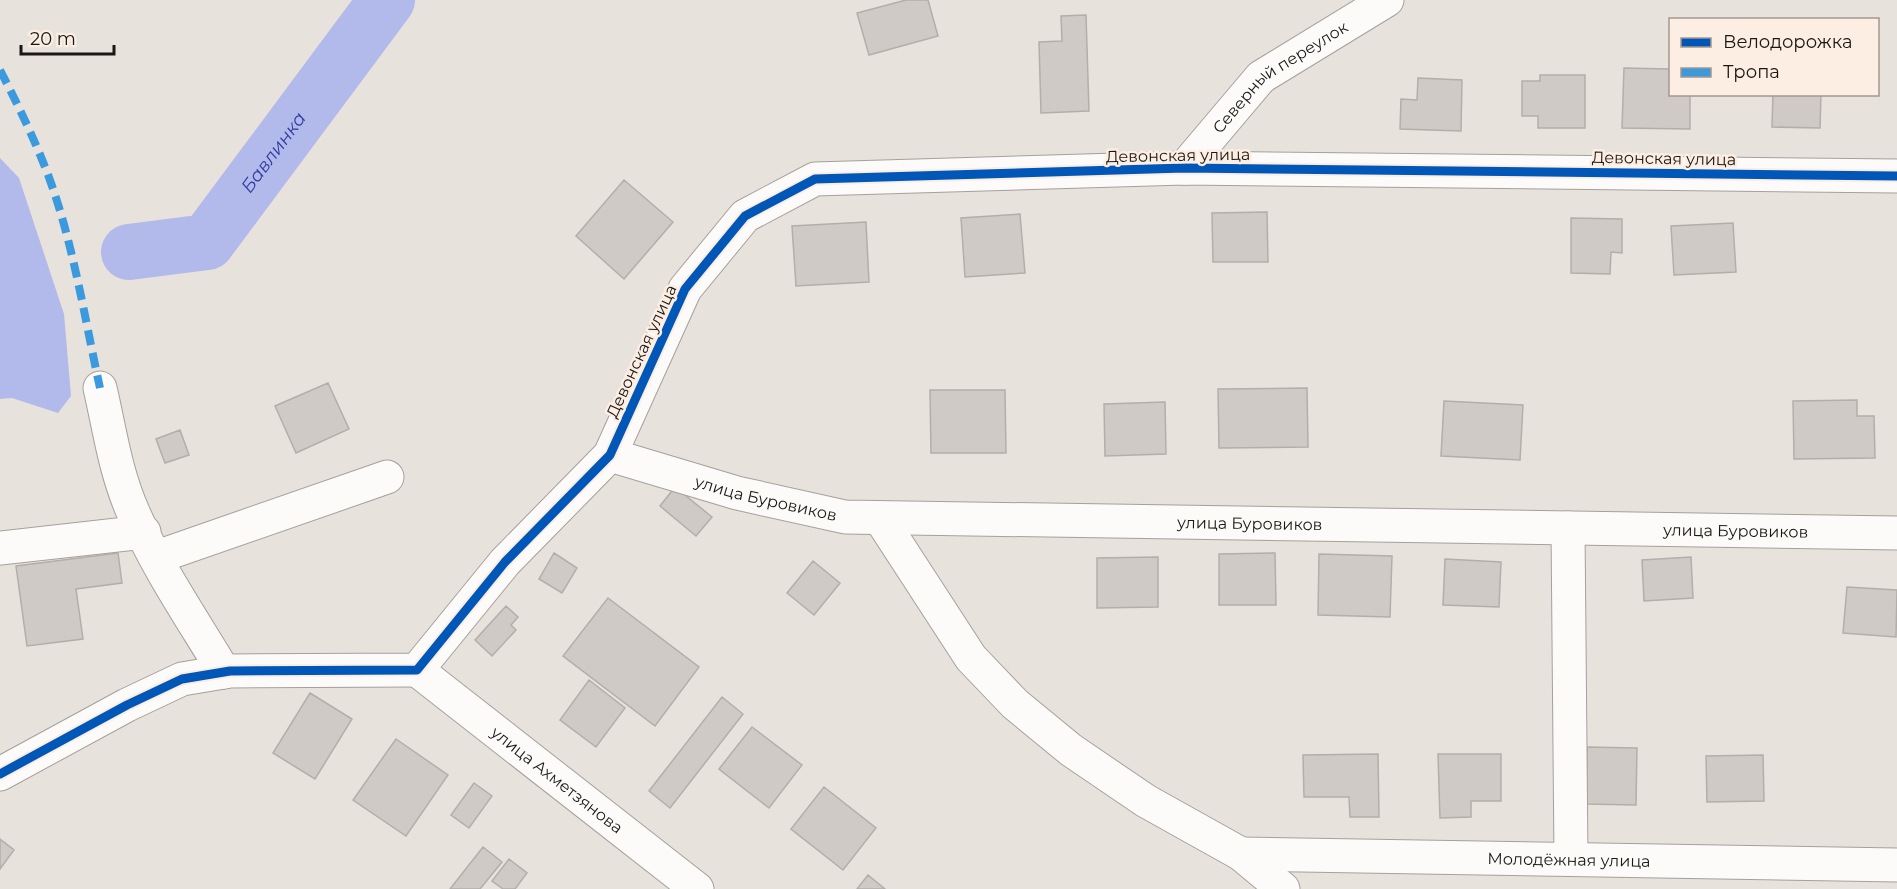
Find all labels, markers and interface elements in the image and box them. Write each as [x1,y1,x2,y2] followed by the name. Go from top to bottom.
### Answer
[1209,17,1352,137] street label: Северный переулок
[21,18,114,56] scale bar
[1669,18,1879,96] legend
[30,28,76,50] text: 20 m
[1723,31,1852,53] text: Велодорожка
[1723,61,1780,83] text: Тропа
[236,108,311,197] water label: Бавлинка
[1106,145,1250,166] street label: Девонская улица
[1592,148,1736,169] street label: Девонская улица
[602,282,681,421] street label: Девонская улица
[692,472,839,525] street label: улица Буровиков
[1176,513,1323,534] street label: улица Буровиков
[1662,520,1809,542] street label: улица Буровиков
[486,722,627,837] street label: улица Ахметзянова
[1487,849,1651,871] street label: Молодёжная улица

